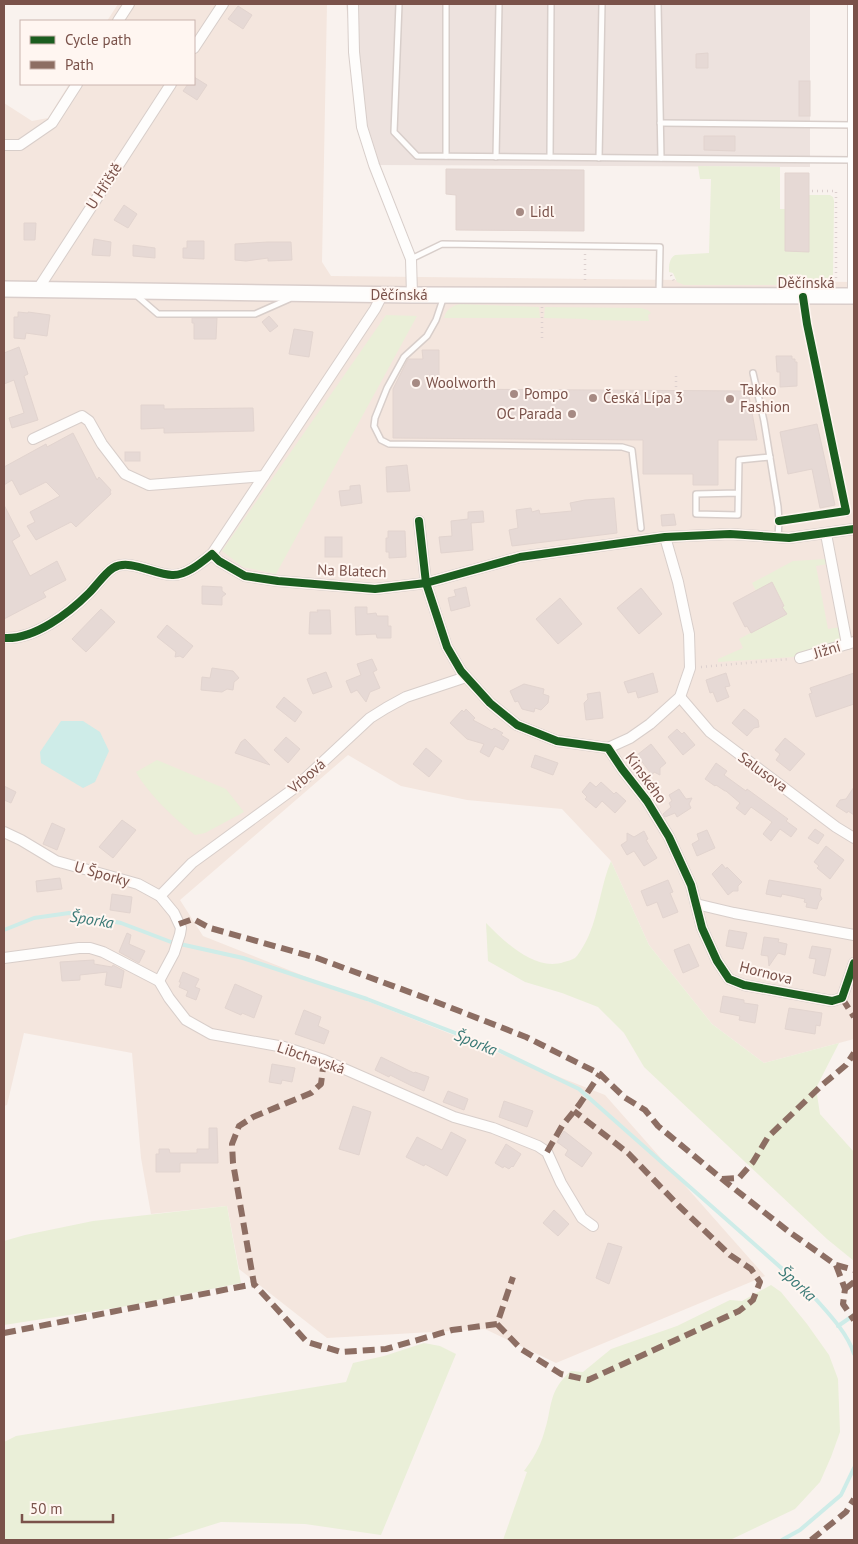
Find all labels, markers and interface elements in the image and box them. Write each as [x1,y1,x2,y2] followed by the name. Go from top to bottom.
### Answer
[20,20,195,85] legend
[65,30,131,49] text: Cycle path
[65,55,94,74] text: Path
[81,159,126,213] street label: U Hřiště
[530,202,555,221] place label: Lidl
[514,206,526,218] marker: Lidl
[777,273,835,292] street label: Děčínská
[370,285,428,304] street label: Děčínská
[426,373,496,392] place label: Woolworth
[410,377,422,389] marker: Woolworth
[740,380,790,416] place label: Takko Fashion
[524,384,568,403] place label: Pompo
[508,388,520,400] marker: Pompo
[603,388,683,407] place label: Česká Lípa 3
[587,392,599,404] marker: Česká Lípa 3
[724,393,736,405] marker: Takko Fashion
[496,404,562,423] place label: OC Parada
[566,408,578,420] marker: OC Parada
[317,560,387,581] street label: Na Blatech
[810,636,843,663] street label: Jižní
[735,747,792,796] street label: Salusova
[622,748,671,807] street label: Kinského
[283,754,329,798] street label: Vrbová
[72,857,132,891] street label: U Šporky
[69,906,115,932] water label: Šporka
[738,957,795,988] street label: Hornova
[452,1024,500,1060] water label: Šporka
[275,1037,348,1078] street label: Libchavská
[775,1261,821,1305] water label: Šporka
[22,1492,114,1524] scale bar
[30,1499,63,1518] text: 50 m

